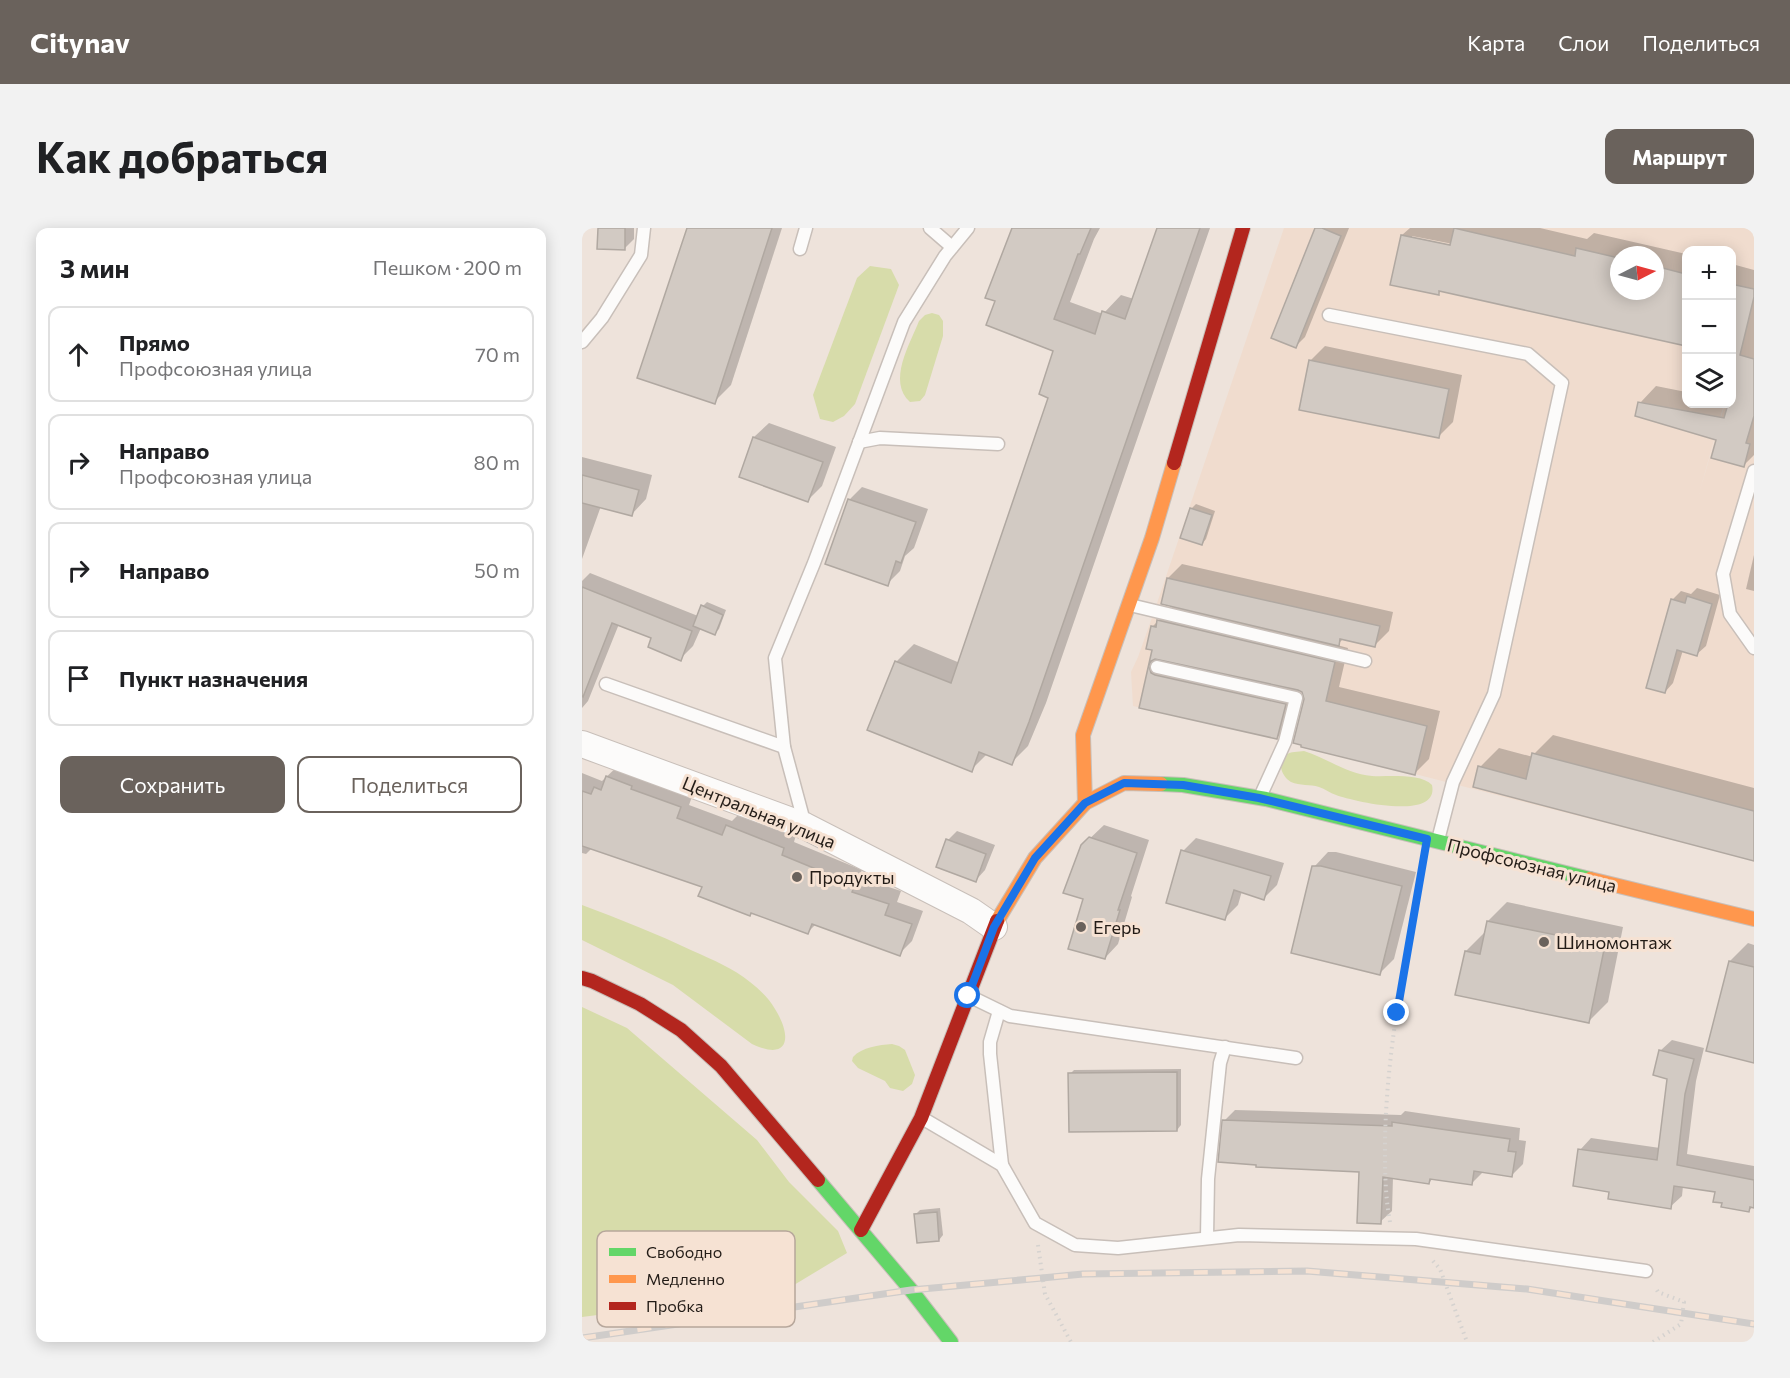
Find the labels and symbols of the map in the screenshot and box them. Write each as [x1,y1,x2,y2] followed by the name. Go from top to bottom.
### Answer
[1610,246,1664,300] north arrow
[679,771,839,853] street label: Центральная улица
[1445,833,1619,897] street label: Профсоюзная улица
[809,866,894,888] place label: Продукты
[790,870,804,884] marker: Продукты
[1093,916,1141,938] place label: Егерь
[1074,920,1088,934] marker: Егерь
[1556,931,1672,953] place label: Шиномонтаж
[1537,935,1551,949] marker: Шиномонтаж
[954,982,980,1008] route start
[1383,999,1409,1025] route end
[597,1231,795,1327] legend
[646,1242,722,1261] text: Свободно
[646,1269,725,1288] text: Медленно
[646,1296,703,1315] text: Пробка

